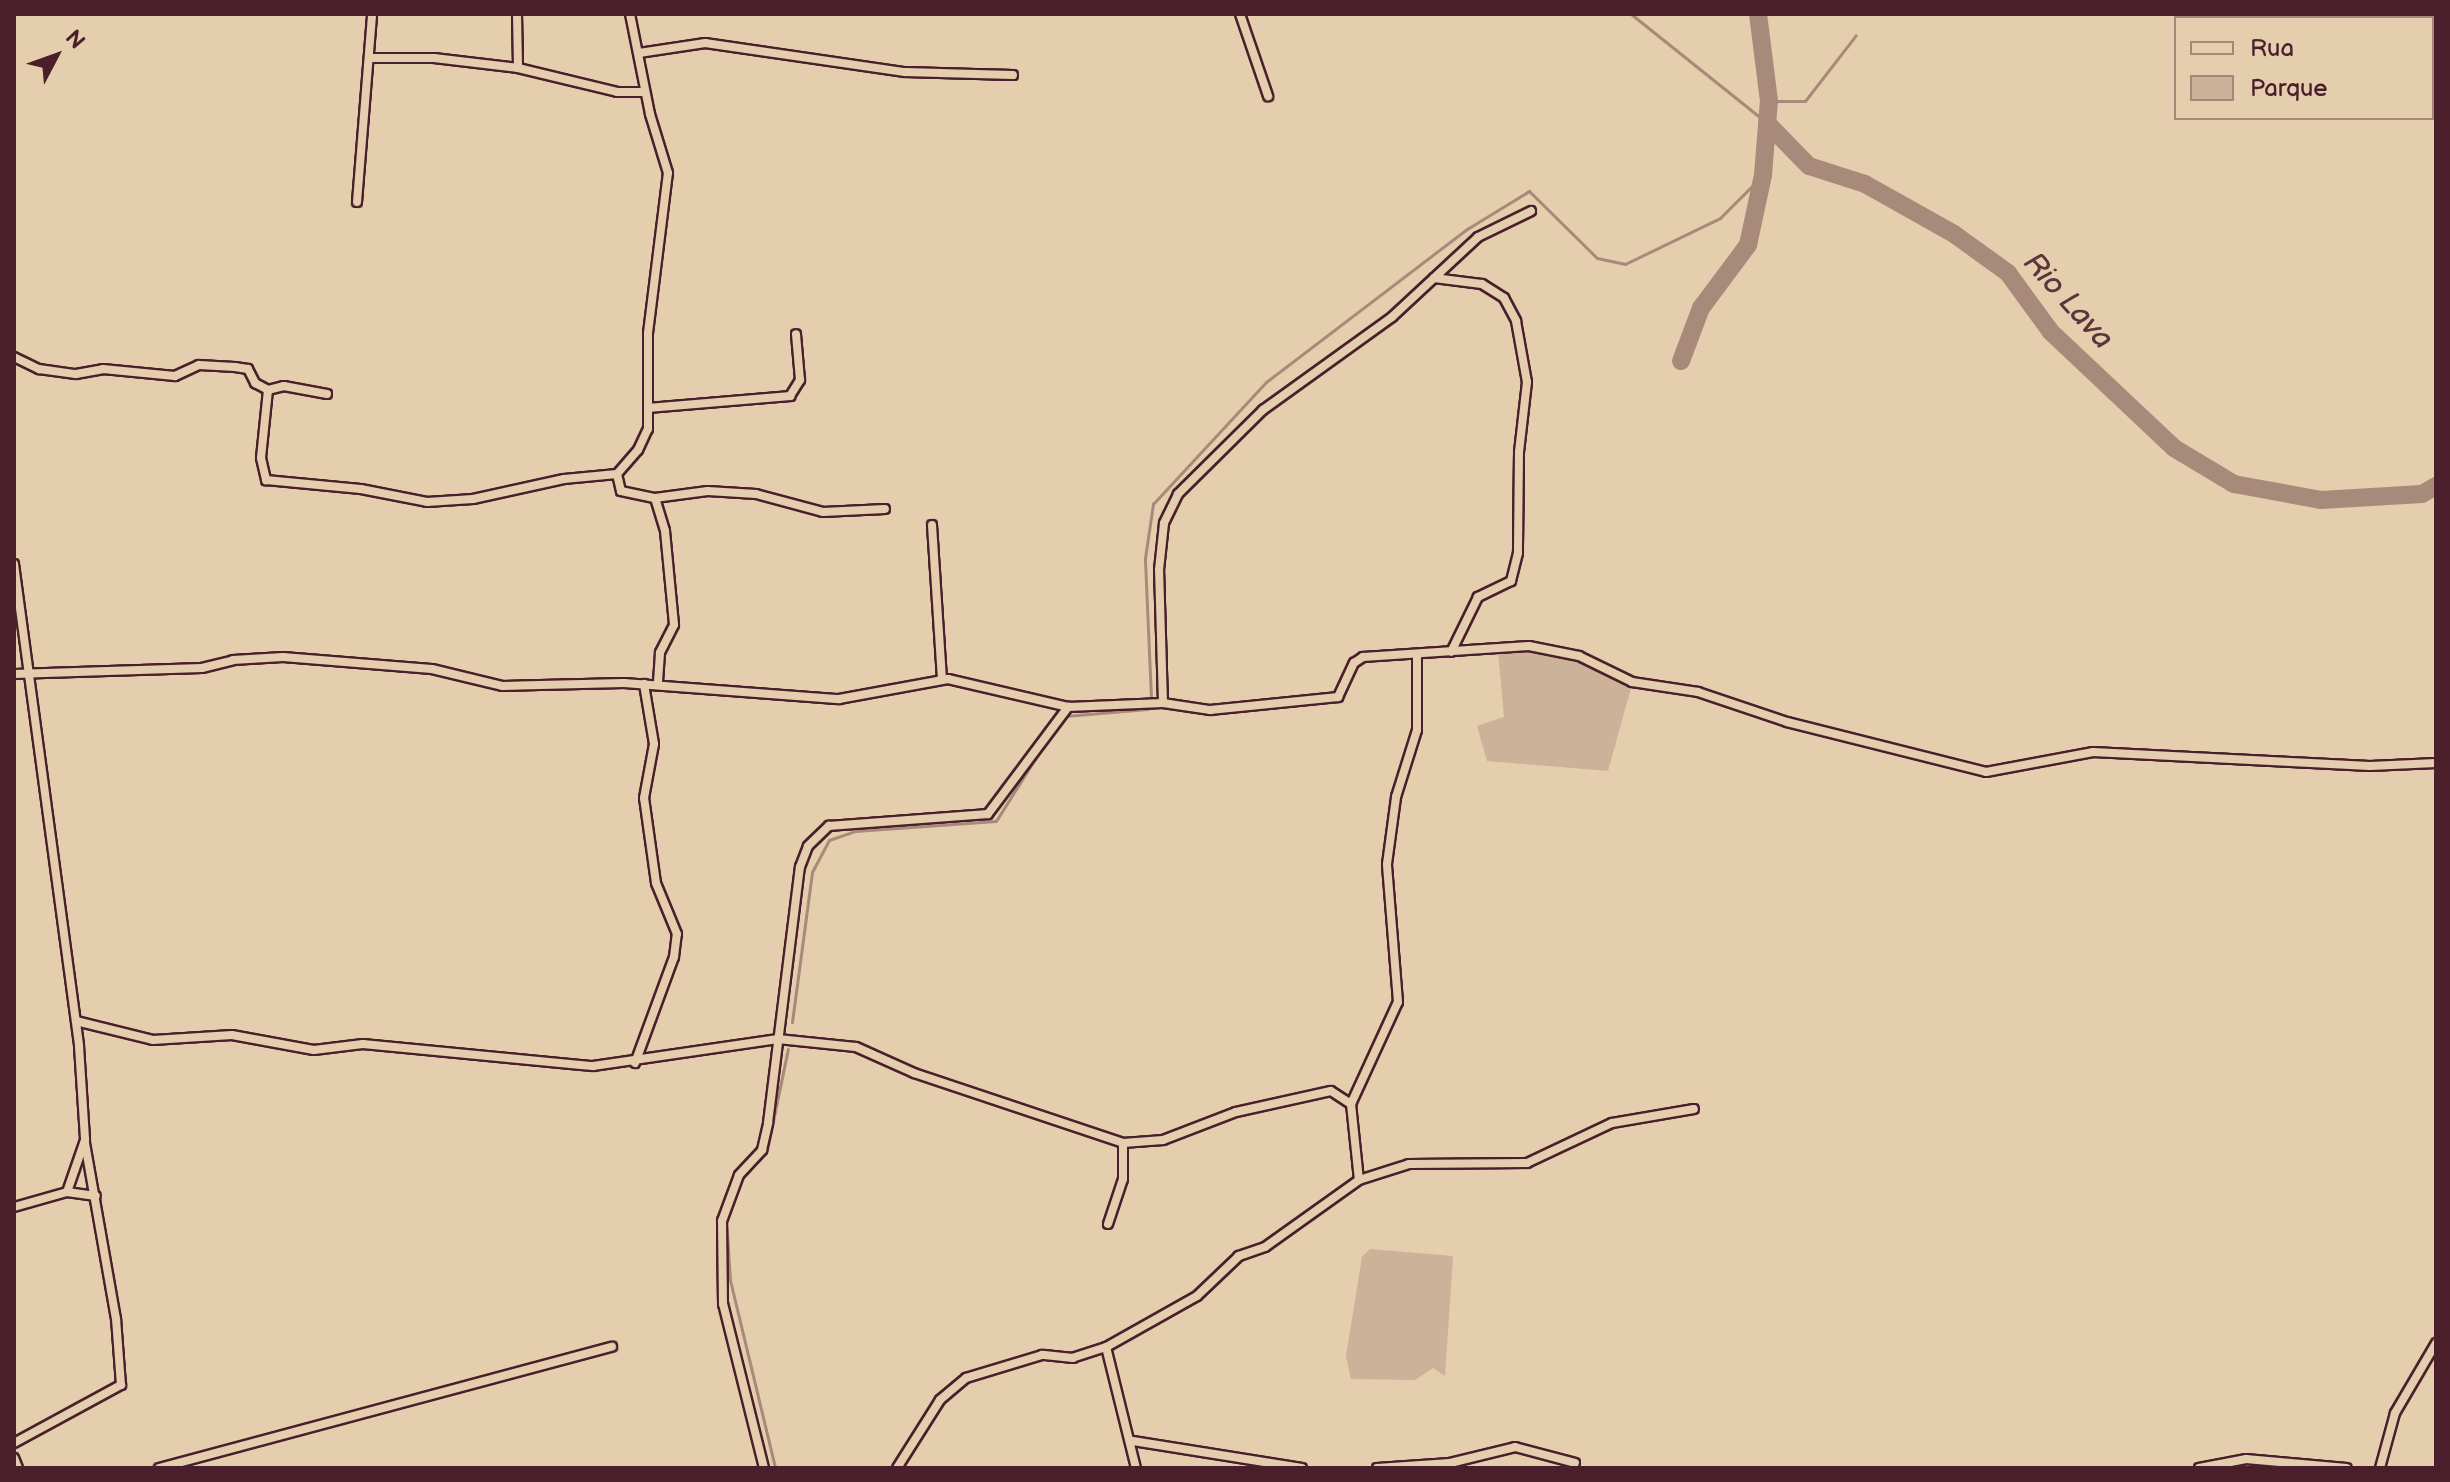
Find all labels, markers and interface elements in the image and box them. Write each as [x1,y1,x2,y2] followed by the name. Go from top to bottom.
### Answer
[16,16,96,96] north arrow
[2174,16,2434,120] legend
[59,25,90,55] text: N
[2250,34,2294,63] text: Rua
[2250,74,2328,103] text: Parque
[2015,245,2121,357] water label: Rio Lava

